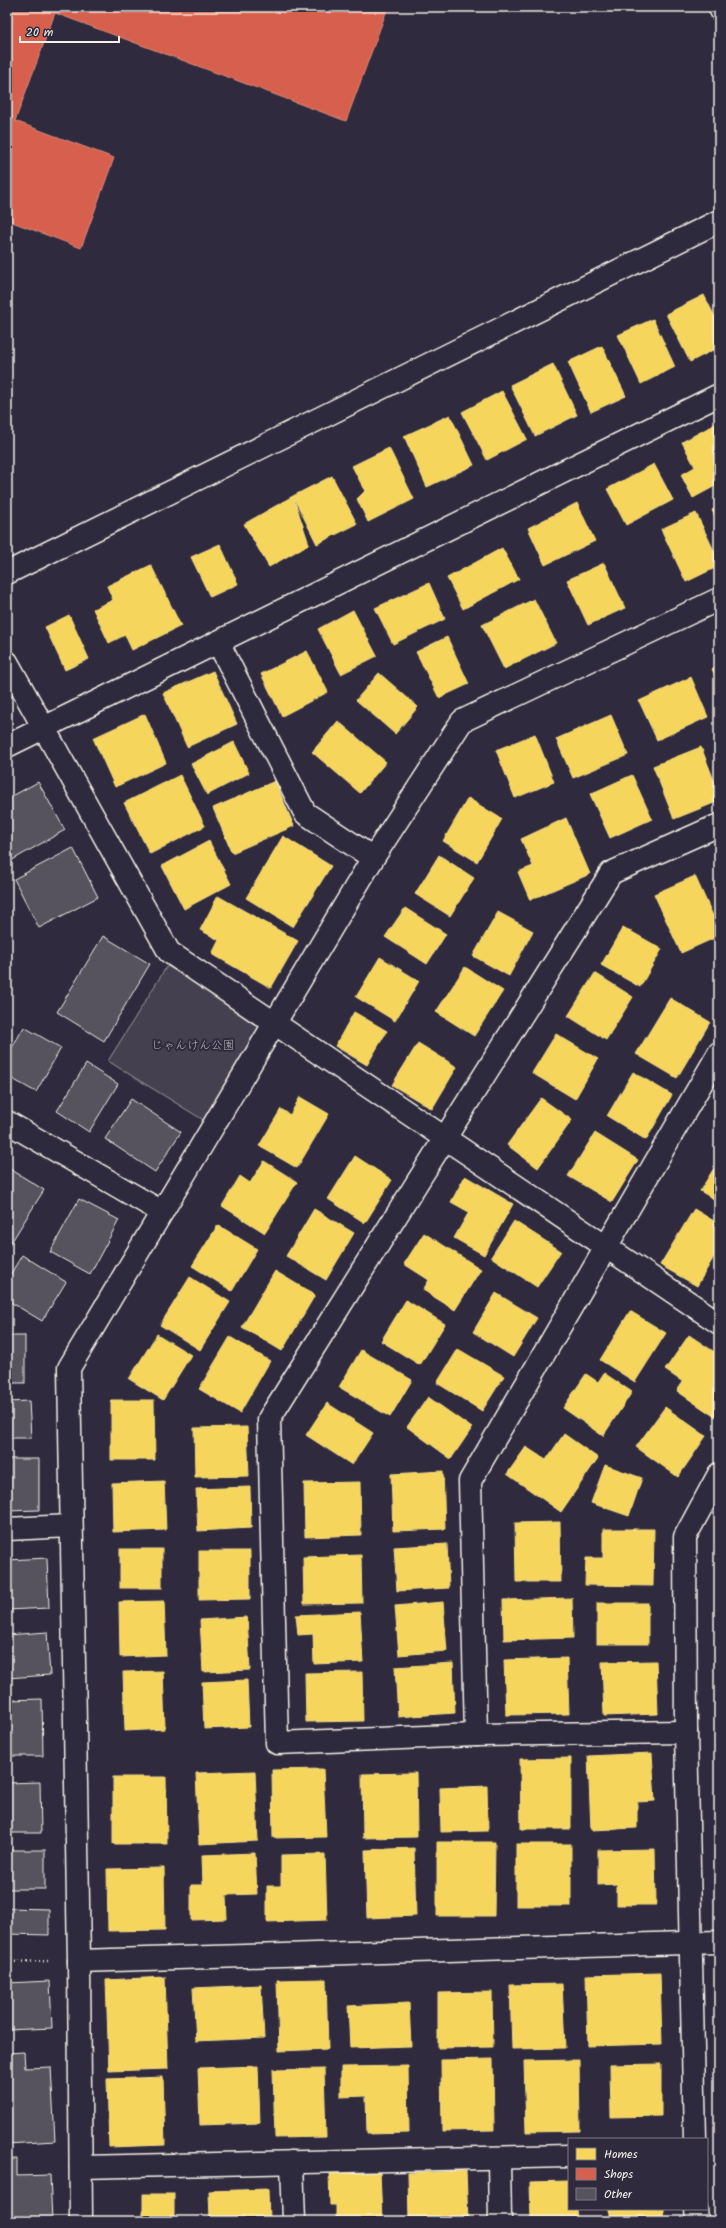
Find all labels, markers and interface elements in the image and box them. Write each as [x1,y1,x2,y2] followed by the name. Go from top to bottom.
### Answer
[20,18,119,44] scale bar
[26,23,54,42] text: 20 m
[151,1036,235,1055] park label: じゃんけん公園
[568,2138,708,2210] legend
[604,2145,638,2164] text: Homes
[604,2165,633,2184] text: Shops
[604,2185,633,2204] text: Other

